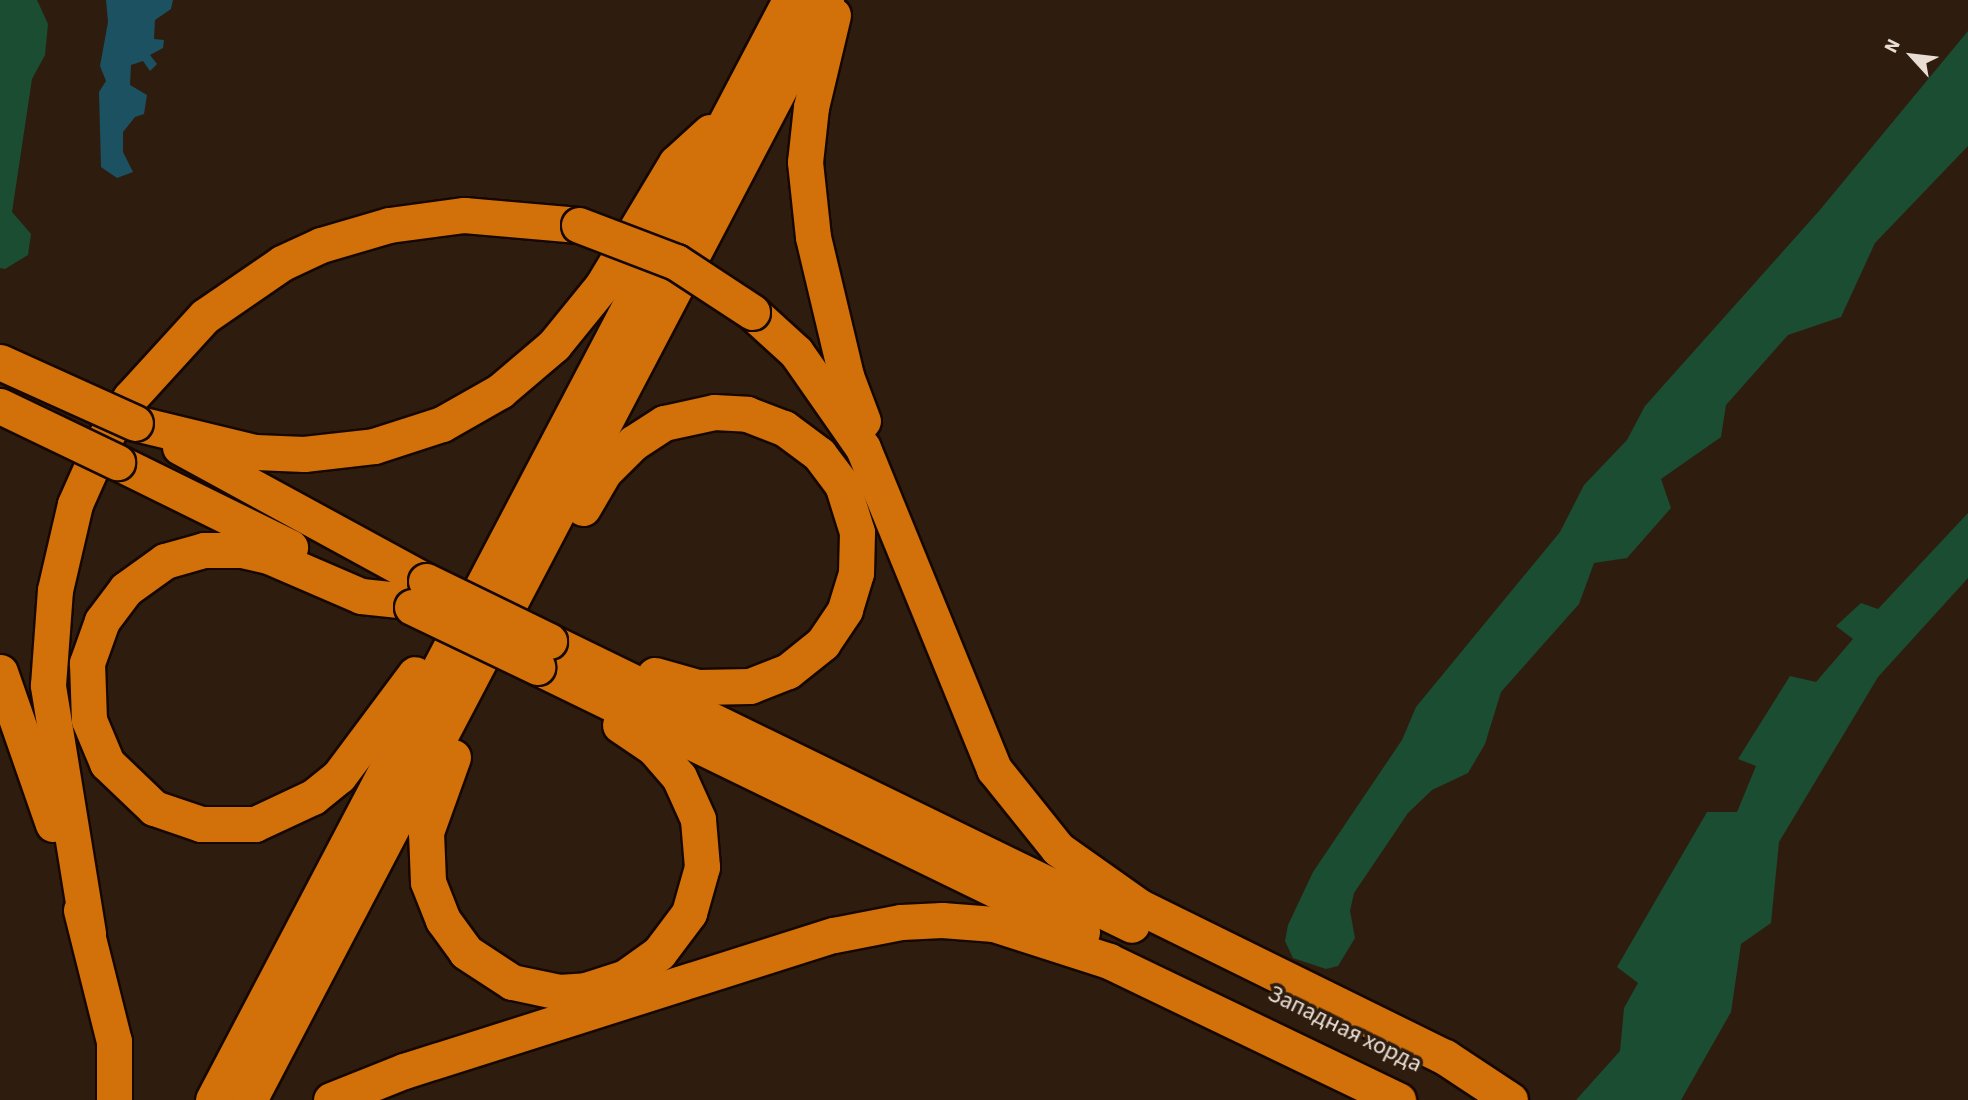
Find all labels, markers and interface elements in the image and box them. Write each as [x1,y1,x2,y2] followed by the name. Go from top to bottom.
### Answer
[1877,21,1947,91] north arrow
[1878,34,1908,58] text: N
[1263,979,1427,1079] street label: Западная хорда

